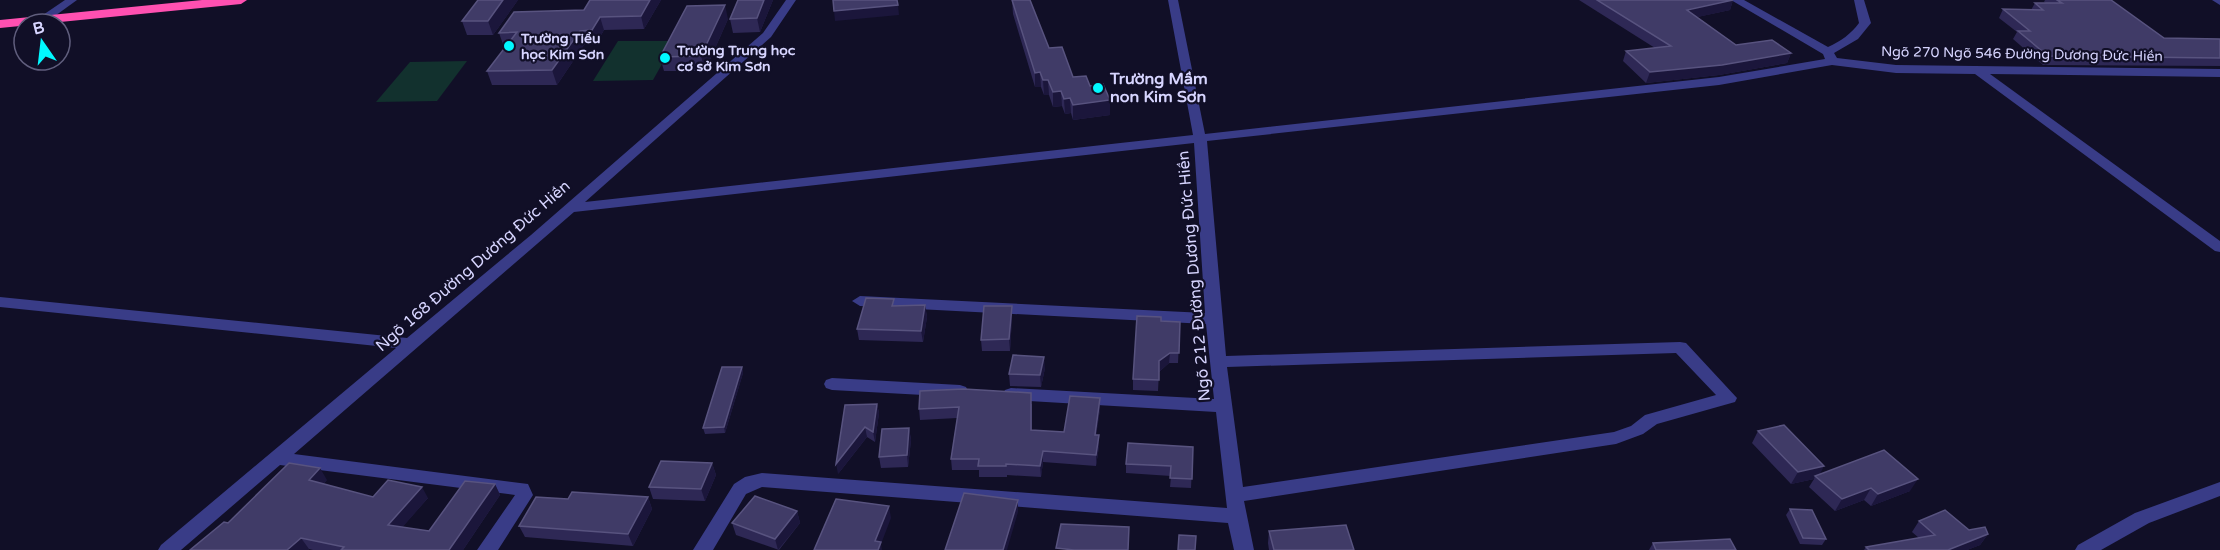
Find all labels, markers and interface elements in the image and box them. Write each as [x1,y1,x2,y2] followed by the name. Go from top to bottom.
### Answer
[12,12,72,72] north arrow
[31,17,46,39] text: B
[520,30,604,63] place label: Trường Tiểu học Kim Sơn
[502,39,516,53] marker: Trường Tiểu học Kim Sơn
[676,42,796,75] place label: Trường Trung học cơ sở Kim Sơn
[1881,43,2163,65] street label: Ngõ 270 Ngõ 546 Đường Dương Đức Hiền
[658,51,672,65] marker: Trường Trung học cơ sở Kim Sơn
[1109,69,1208,107] place label: Trường Mầm non Kim Sơn
[1091,81,1105,95] marker: Trường Mầm non Kim Sơn
[1173,150,1215,402] street label: Ngõ 212 Đường Dương Đức Hiền
[372,176,574,356] street label: Ngõ 168 Đường Dương Đức Hiền

